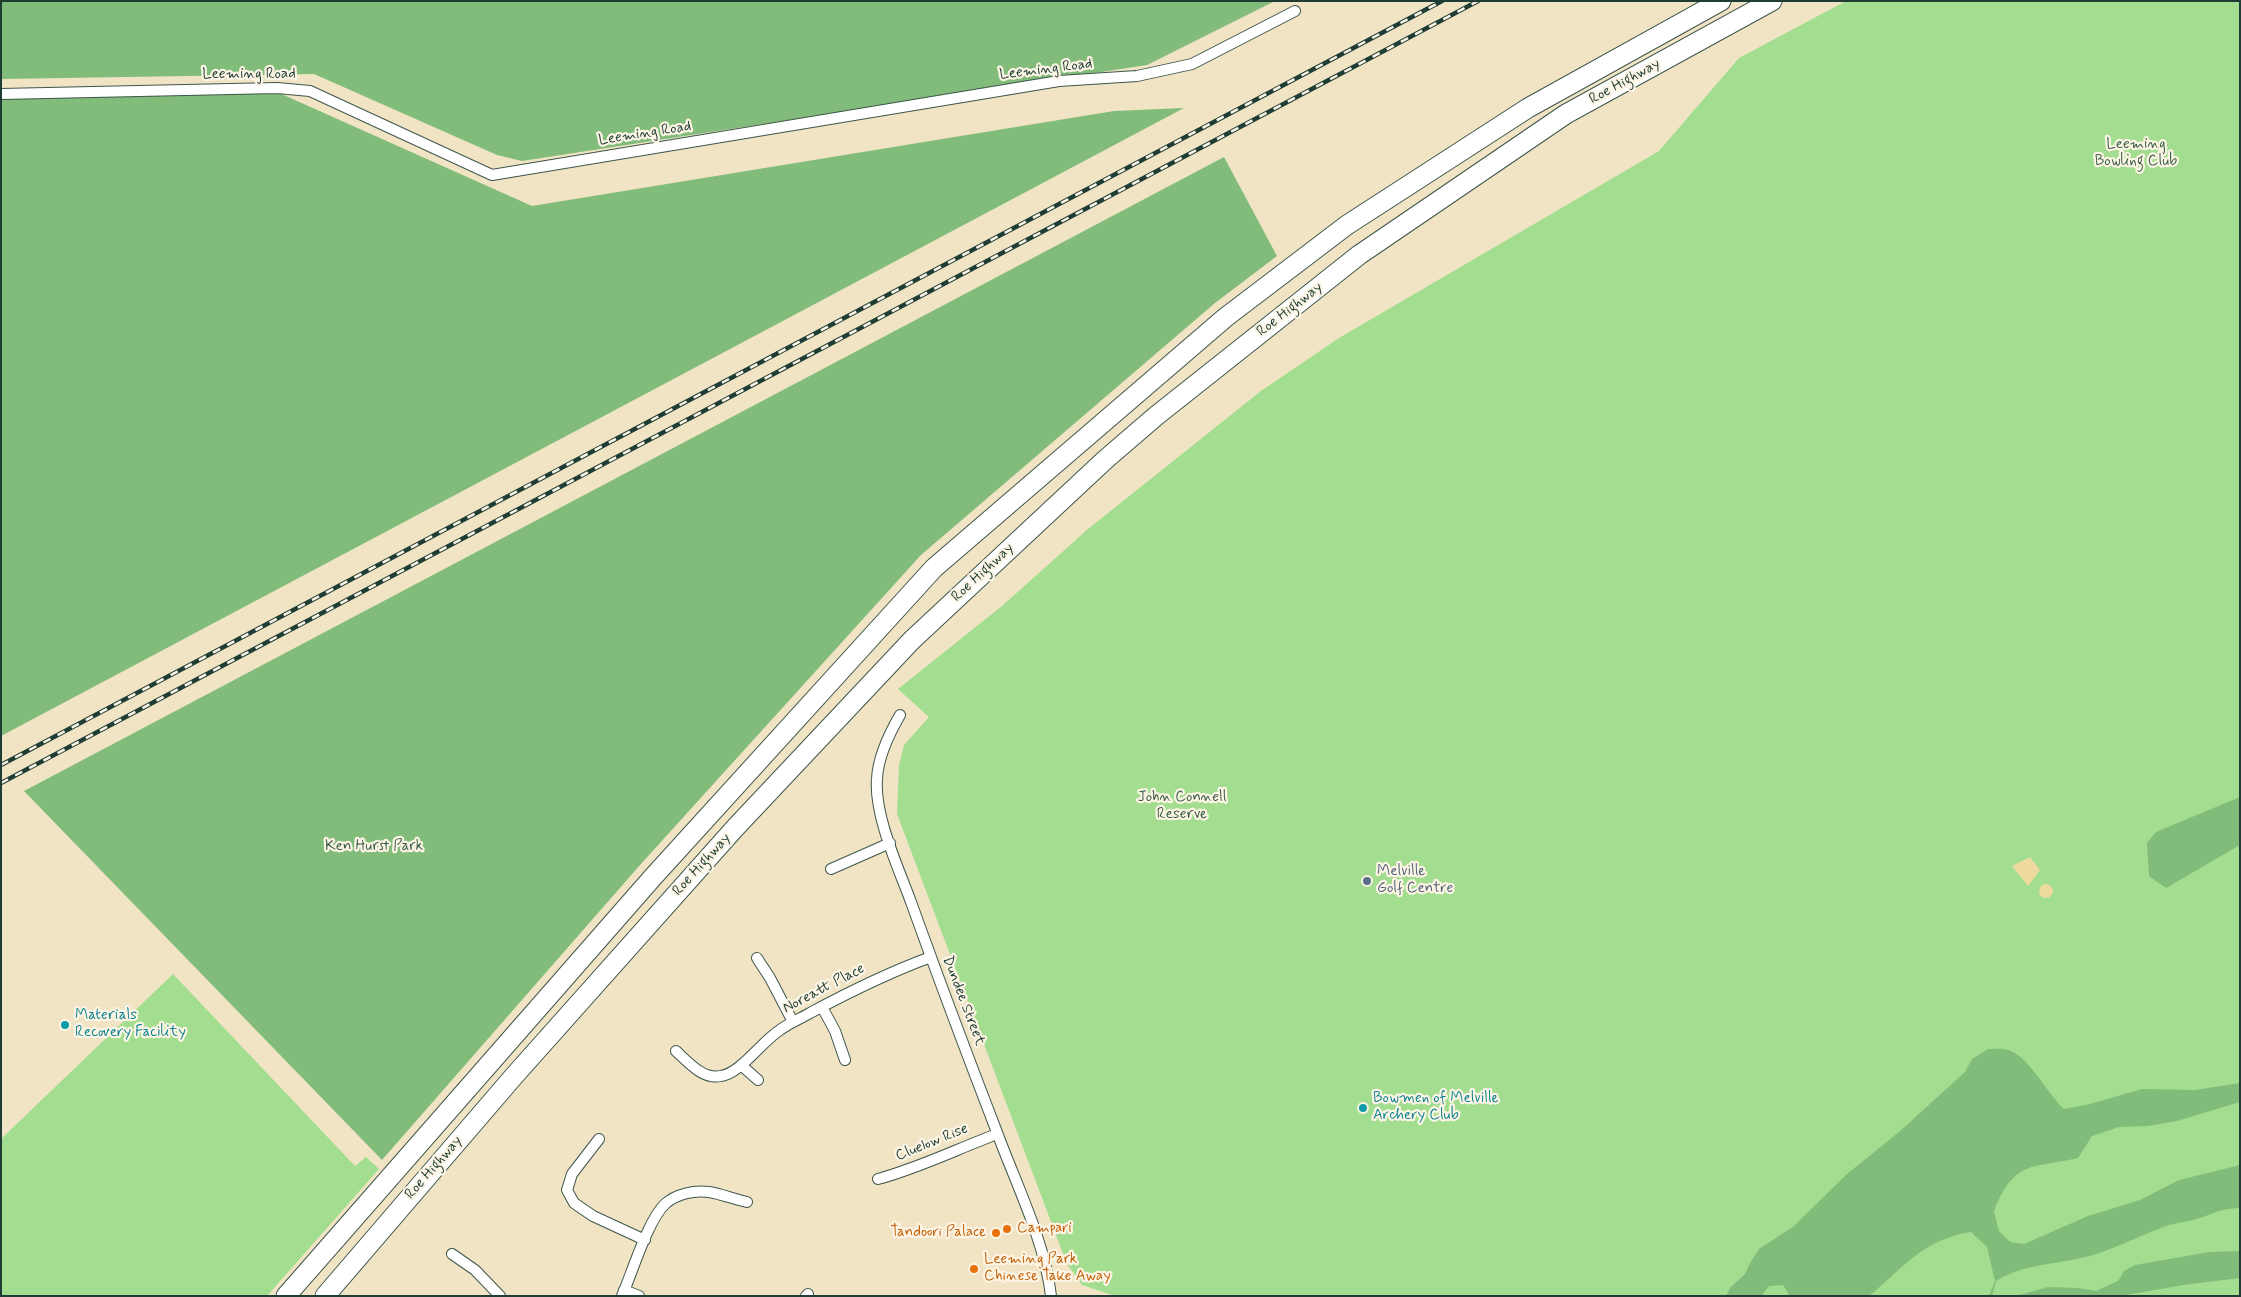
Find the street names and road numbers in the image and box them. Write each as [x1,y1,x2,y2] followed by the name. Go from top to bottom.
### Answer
[999,55,1093,85] street label: Leeming Road
[1586,55,1664,109] street label: Roe Highway
[202,66,296,84] street label: Leeming Road
[597,118,693,150] street label: Leeming Road
[1254,279,1326,341] street label: Roe Highway
[948,540,1018,606] street label: Roe Highway
[669,830,735,900] street label: Roe Highway
[938,954,988,1048] street label: Dundee Street
[780,960,868,1018] street label: Noreatt Place
[893,1120,971,1166] street label: Cluelow Rise
[402,1133,466,1203] street label: Roe Highway

